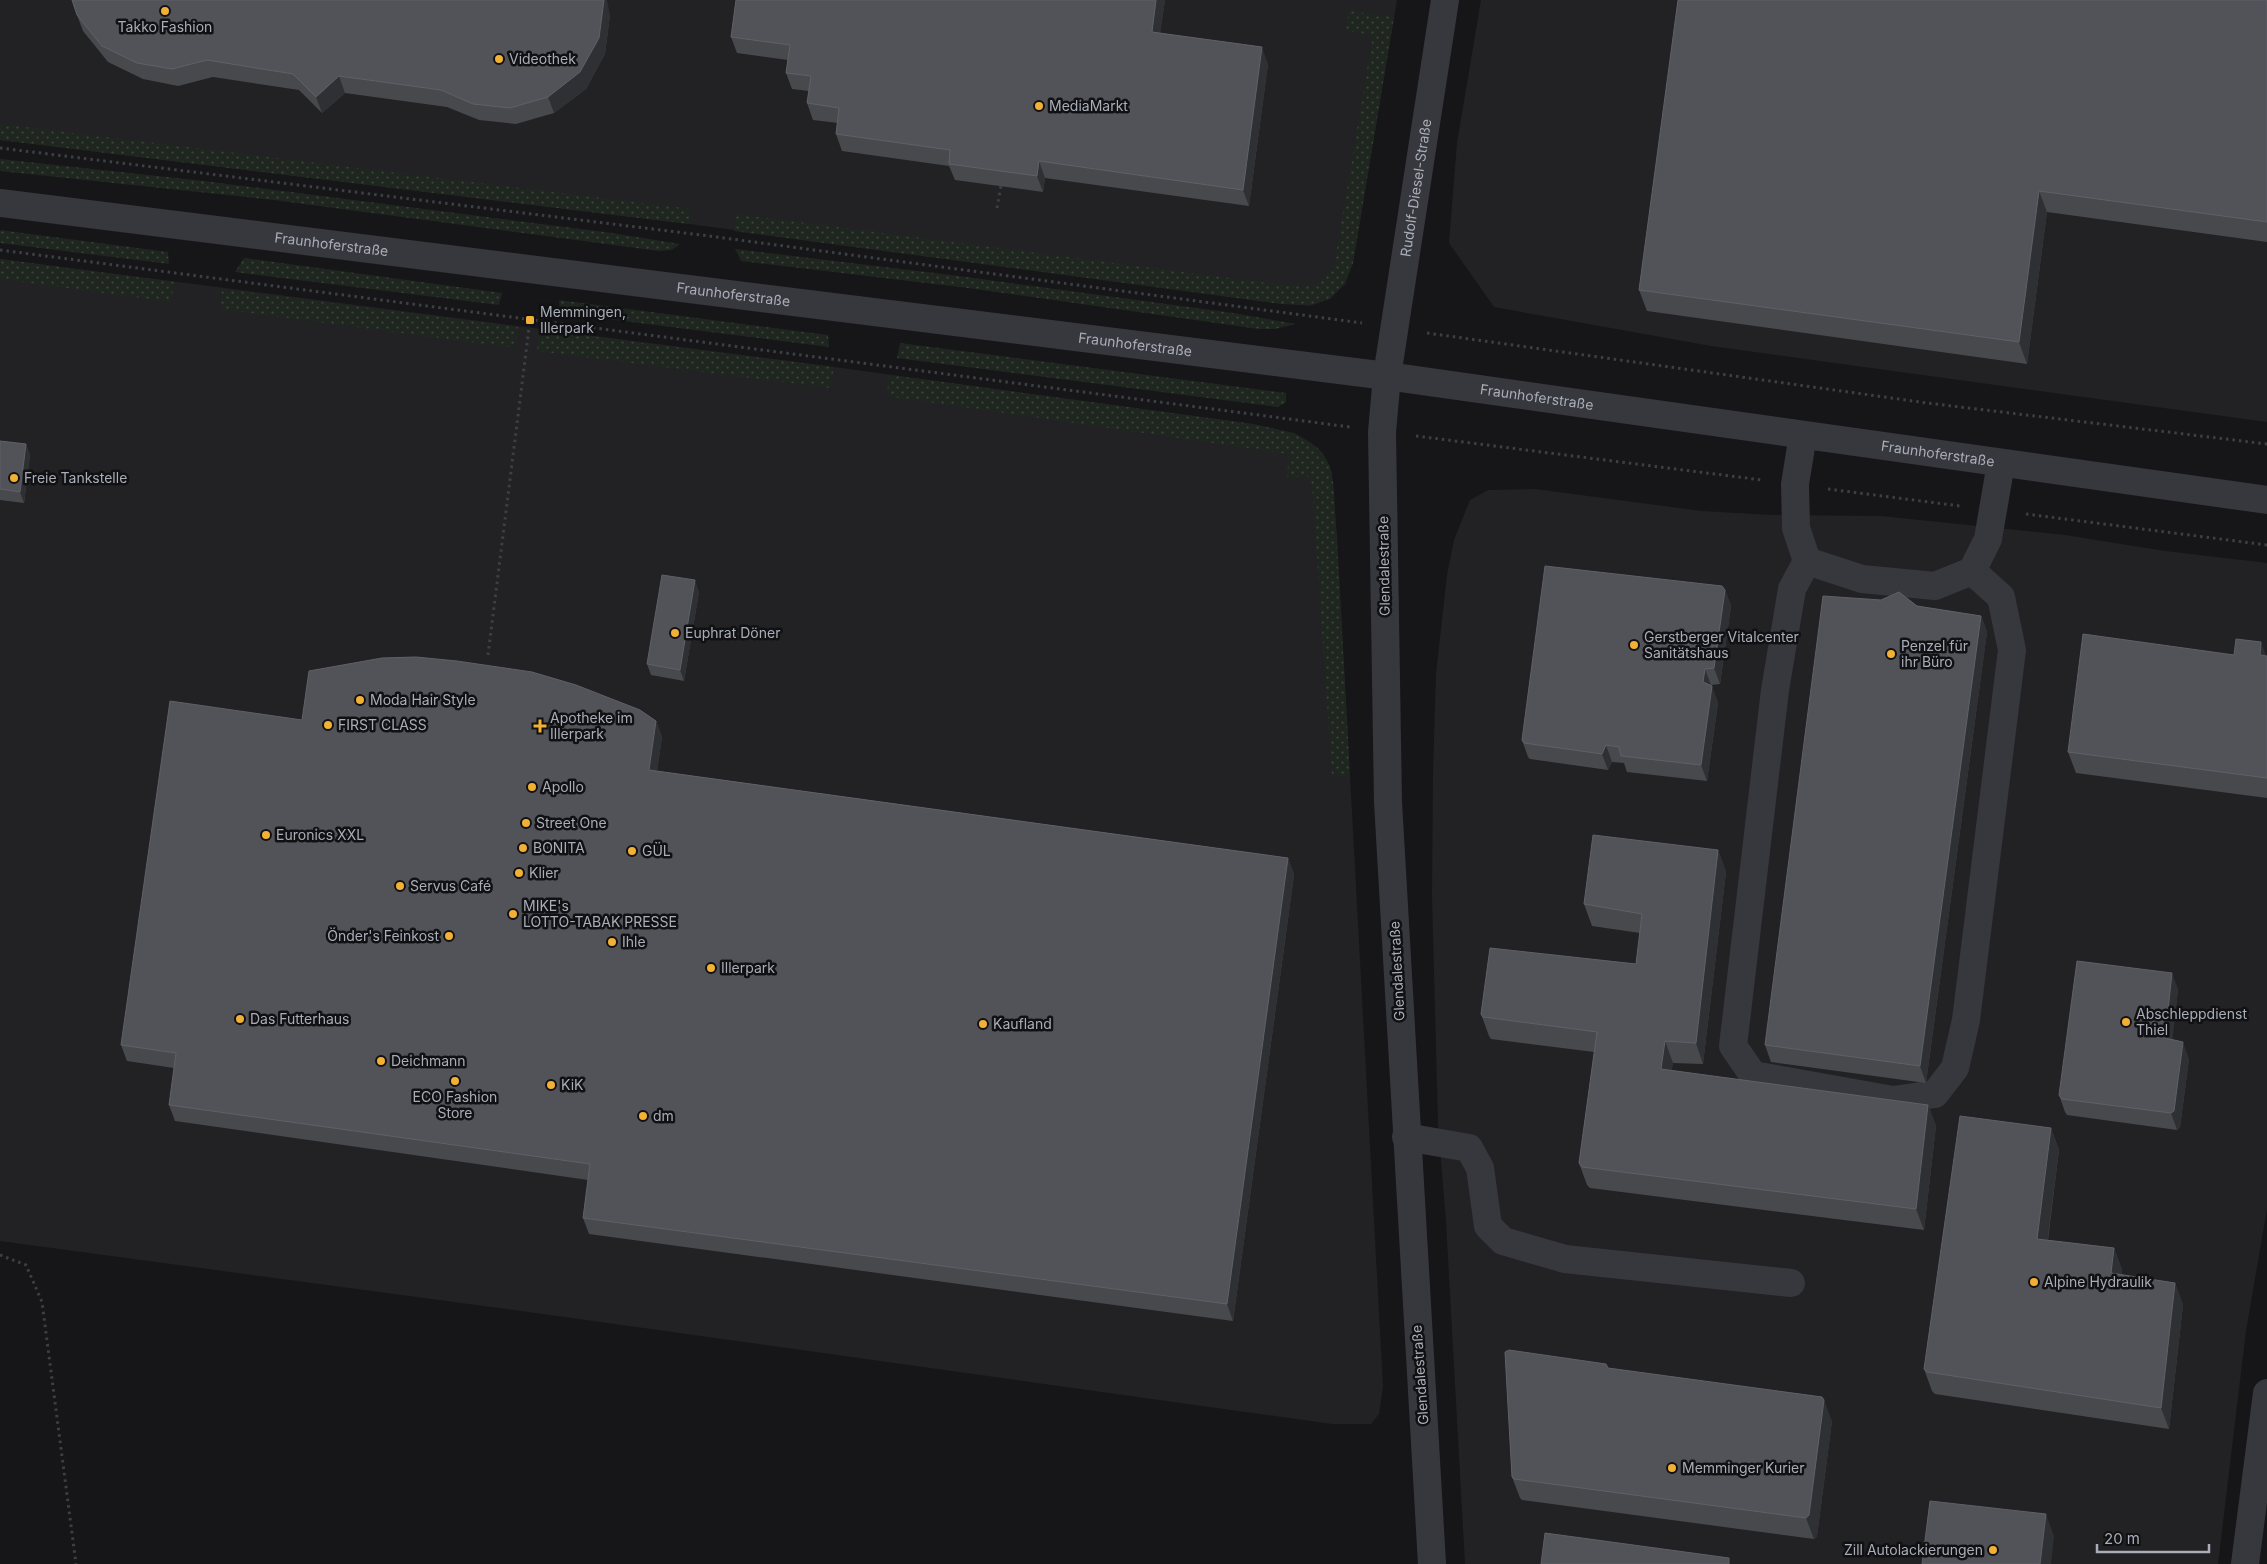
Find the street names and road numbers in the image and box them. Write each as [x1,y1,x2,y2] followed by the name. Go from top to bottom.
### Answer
[1397,117,1435,258] street label: Rudolf-Diesel-Straße
[274,228,389,259] street label: Fraunhoferstraße
[676,278,791,309] street label: Fraunhoferstraße
[1077,329,1193,360] street label: Fraunhoferstraße
[1479,380,1595,413] street label: Fraunhoferstraße
[1880,437,1996,470] street label: Fraunhoferstraße
[1374,516,1393,616] street label: Glendalestraße
[1385,921,1408,1021] street label: Glendalestraße
[1408,1324,1431,1426] street label: Glendalestraße

